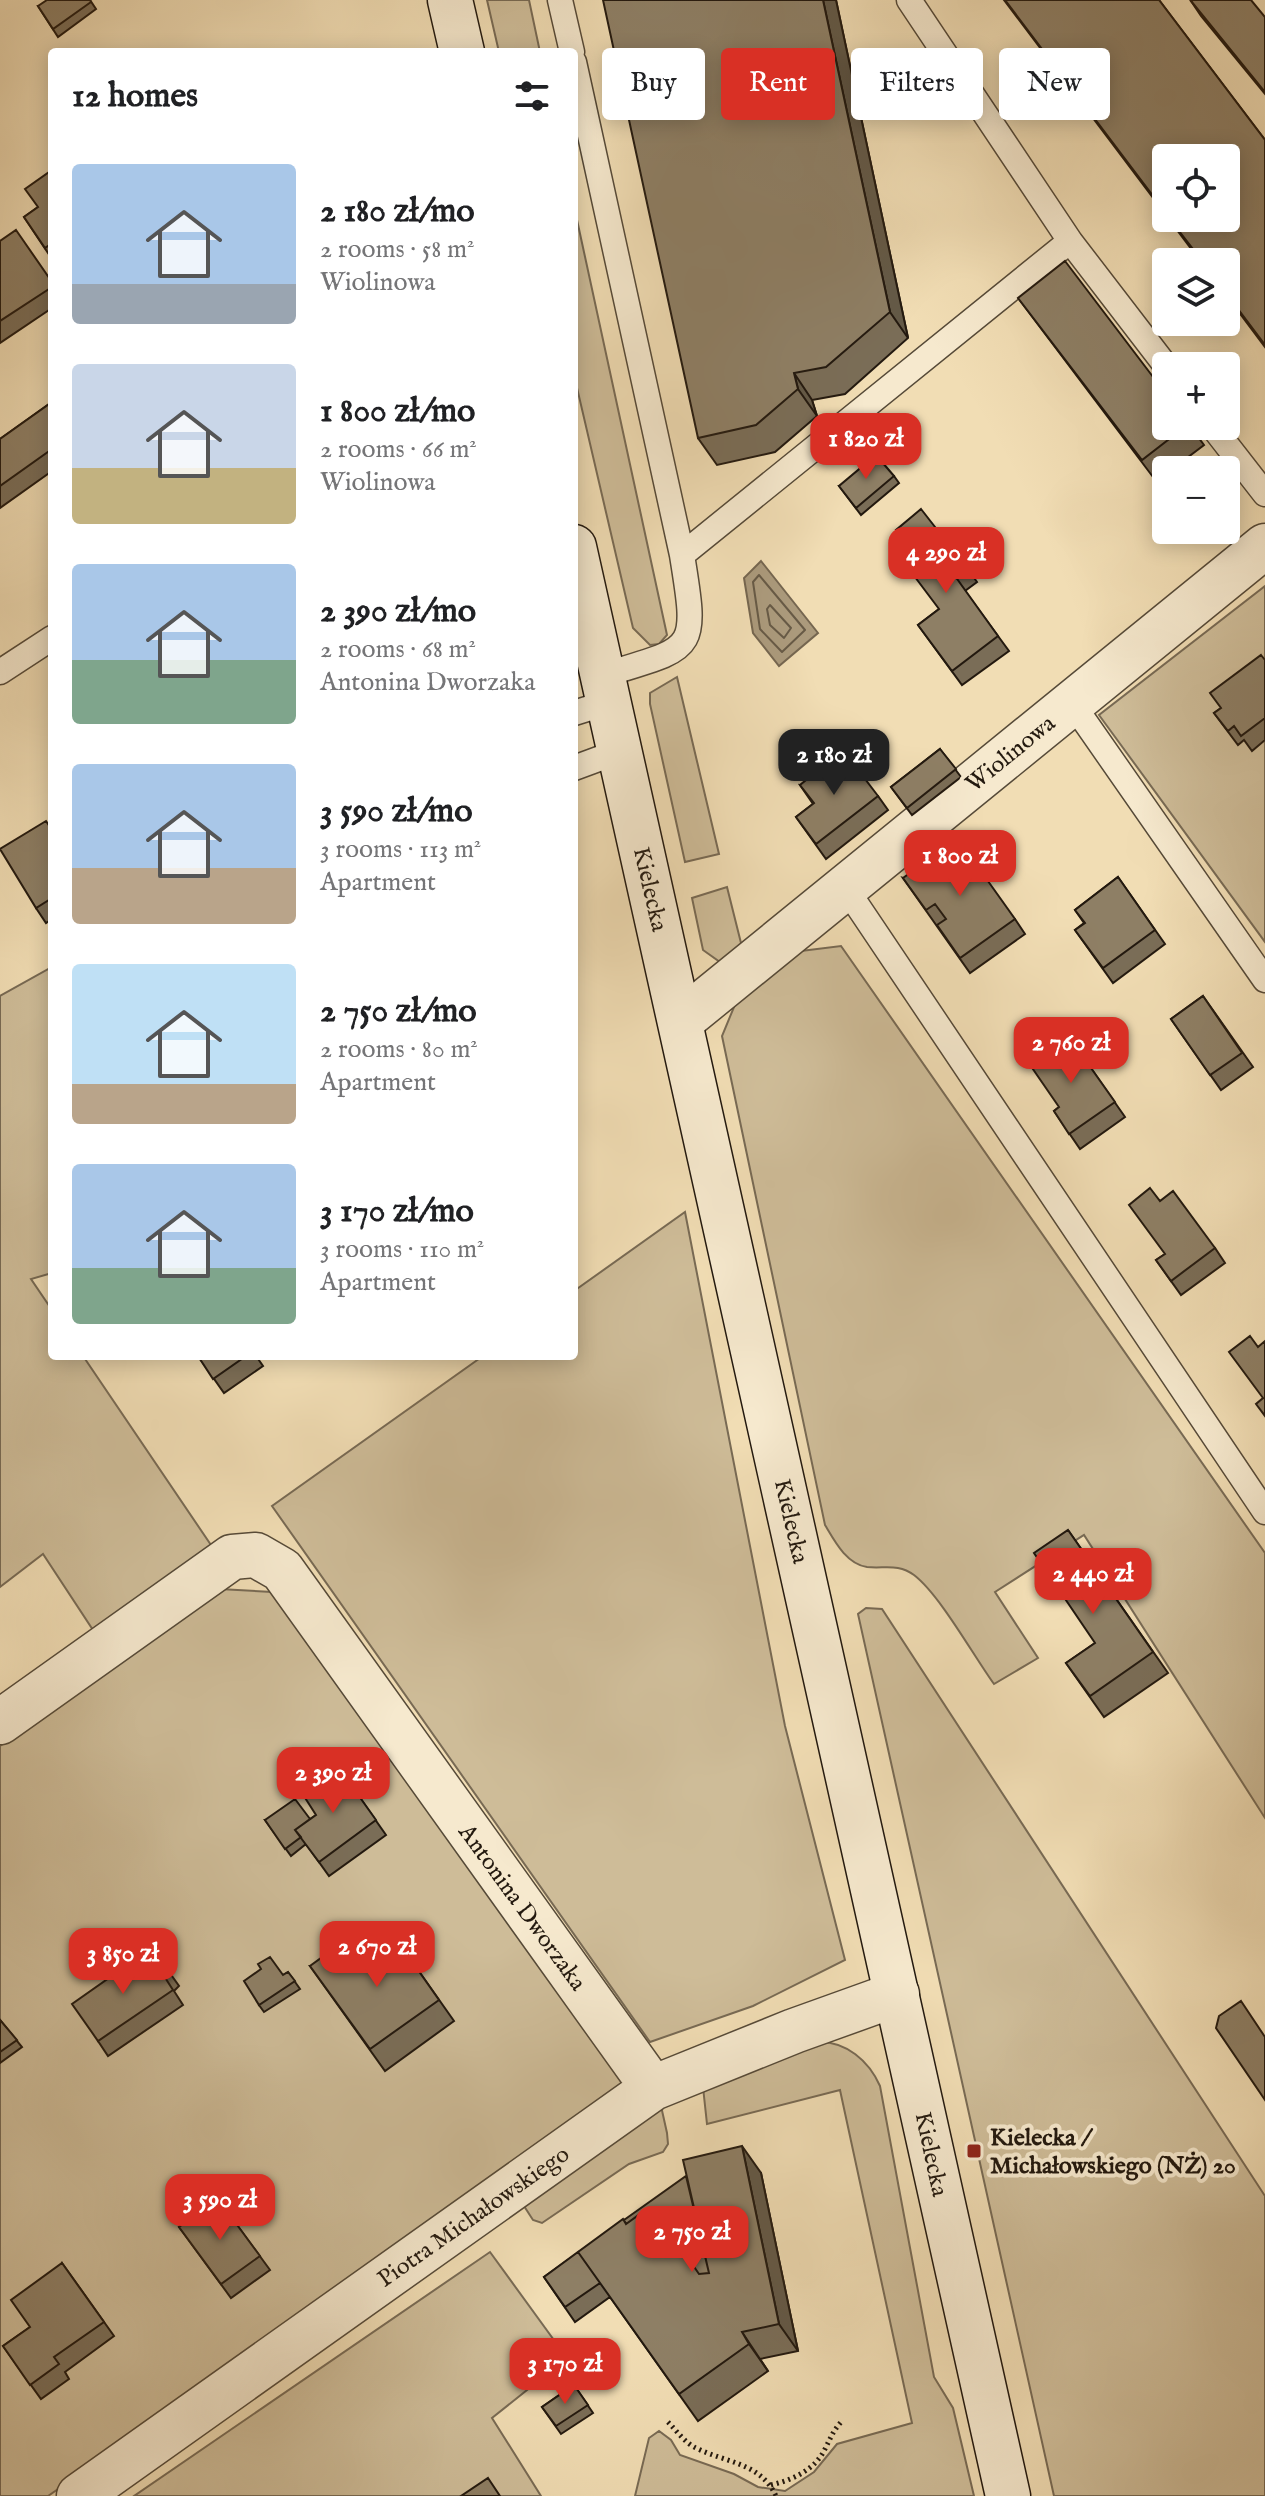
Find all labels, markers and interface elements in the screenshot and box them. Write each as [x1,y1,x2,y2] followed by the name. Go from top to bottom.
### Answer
[602,48,705,120] chip: Buy
[721,48,835,120] chip: Rent
[851,48,983,120] chip: Filters
[999,48,1110,120] chip: New
[510,74,554,118] icon: filters
[72,75,198,118] text: 12 homes
[1152,144,1240,544] map controls
[1152,144,1240,232] button: locate
[320,190,475,233] text: 2 180 zł/mo
[136,196,232,292] icon: home
[320,233,474,266] text: 2 rooms · 58 m²
[1152,248,1240,336] button: layers
[320,266,436,299] text: Wiolinowa
[1152,352,1240,440] button: +
[320,390,475,433] text: 1 800 zł/mo
[136,396,232,492] icon: home
[783,413,949,481] pin: 1 820 zł
[828,422,904,455] text: 1 820 zł
[320,433,477,466] text: 2 rooms · 66 m²
[1152,456,1240,544] button: −
[320,466,436,499] text: Wiolinowa
[863,527,1029,595] pin: 4 290 zł
[906,536,986,569] text: 4 290 zł
[320,590,476,633] text: 2 390 zł/mo
[136,596,232,692] icon: home
[320,633,476,666] text: 2 rooms · 68 m²
[320,666,535,699] text: Antonina Dworzaka
[960,708,1063,800] street label: Wiolinowa
[751,729,917,797] pin: 2 180 zł
[796,738,872,771] text: 2 180 zł
[320,790,473,833] text: 3 590 zł/mo
[136,796,232,892] icon: home
[877,830,1043,898] pin: 1 800 zł
[320,833,481,866] text: 3 rooms · 113 m²
[922,839,998,872] text: 1 800 zł
[625,844,674,935] street label: Kielecka
[320,866,436,899] text: Apartment
[320,990,477,1033] text: 2 750 zł/mo
[136,996,232,1092] icon: home
[988,1017,1154,1085] pin: 2 760 zł
[1032,1026,1110,1059] text: 2 760 zł
[320,1033,478,1066] text: 2 rooms · 80 m²
[320,1066,436,1099] text: Apartment
[320,1190,474,1233] text: 3 170 zł/mo
[136,1196,232,1292] icon: home
[320,1233,484,1266] text: 3 rooms · 110 m²
[320,1266,436,1299] text: Apartment
[766,1476,815,1567] street label: Kielecka
[1010,1548,1176,1616] pin: 2 440 zł
[1053,1557,1133,1590] text: 2 440 zł
[250,1747,416,1815] pin: 2 390 zł
[295,1756,371,1789] text: 2 390 zł
[450,1818,593,1998] street label: Antonina Dworzaka
[294,1921,460,1989] pin: 2 670 zł
[40,1928,206,1996] pin: 3 850 zł
[338,1930,416,1963] text: 2 670 zł
[87,1937,159,1970] text: 3 850 zł
[906,2109,955,2200] street label: Kielecka
[990,2123,1236,2182] place label: Kielecka / Michałowskiego (NŻ) 20
[372,2139,576,2295] street label: Piotra Michałowskiego
[965,2142,983,2160] marker: Kielecka / Michałowskiego (NŻ) 20
[137,2174,303,2242] pin: 3 590 zł
[183,2183,257,2216] text: 3 590 zł
[609,2206,775,2274] pin: 2 750 zł
[654,2215,730,2248] text: 2 750 zł
[482,2338,648,2406] pin: 3 170 zł
[528,2347,602,2380] text: 3 170 zł

